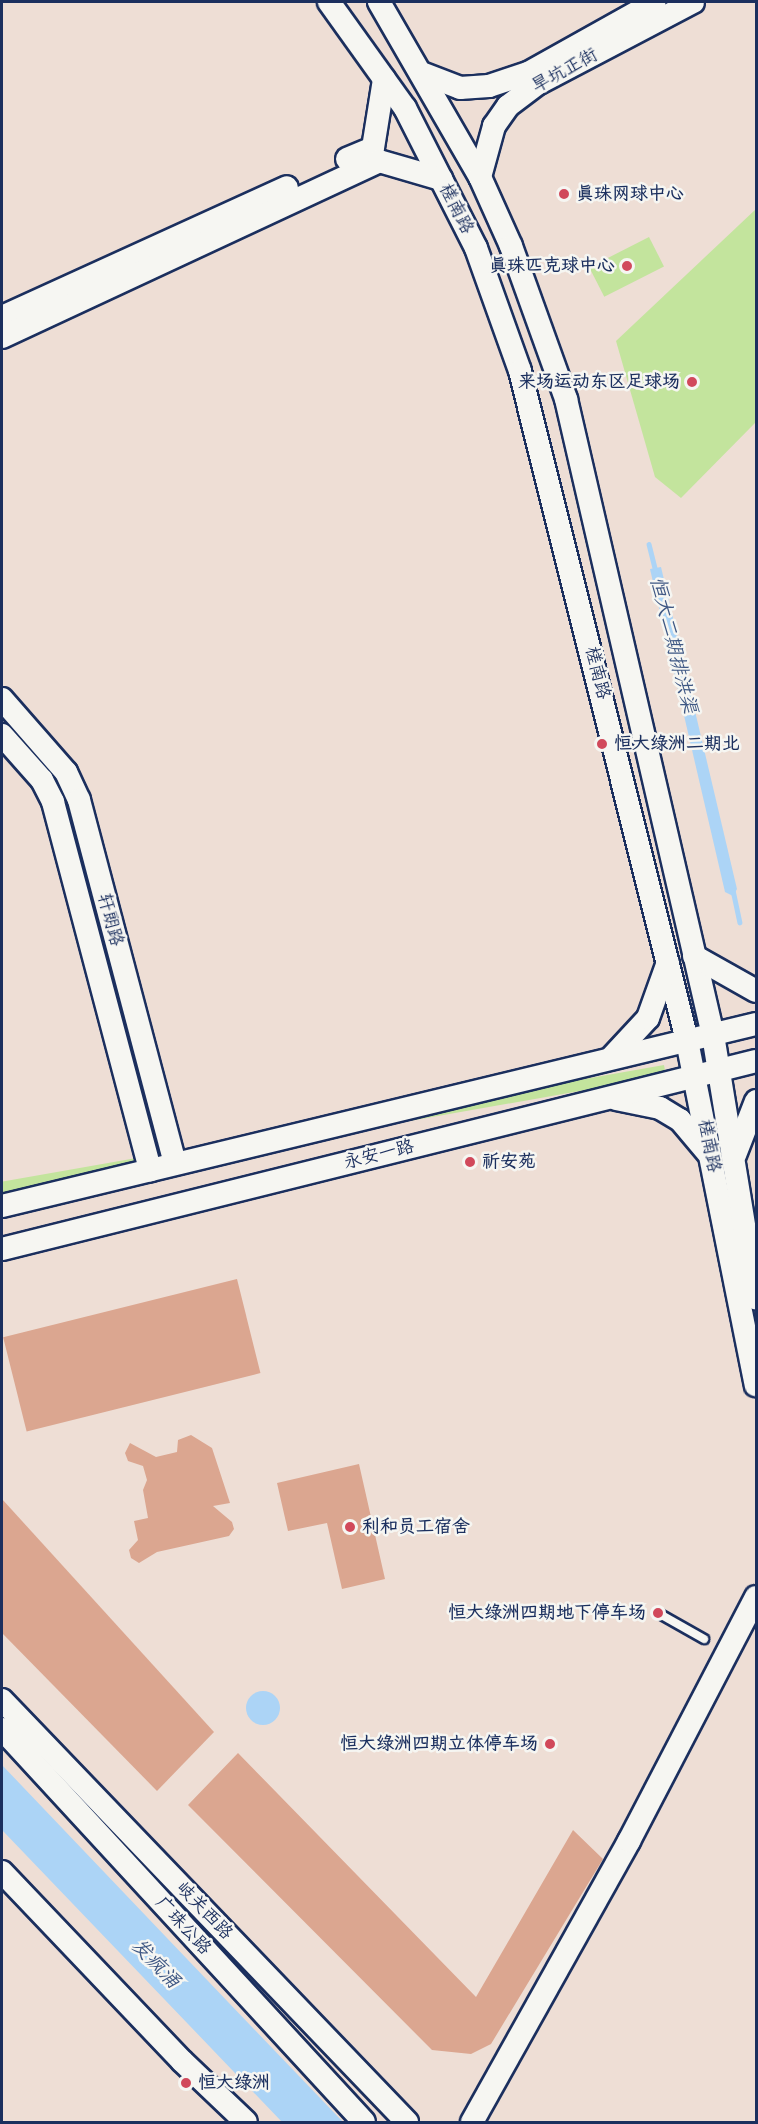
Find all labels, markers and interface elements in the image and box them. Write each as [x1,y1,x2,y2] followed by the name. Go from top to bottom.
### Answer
[528,44,602,98] street label: 旱坑正街
[434,180,478,238] street label: 槎南路
[576,183,684,205] place label: 真珠网球中心
[557,187,571,201] marker: 真珠网球中心
[489,255,615,277] place label: 真珠匹克球中心
[620,259,634,273] marker: 真珠匹克球中心
[518,371,680,393] place label: 来场运动东区足球场
[685,375,699,389] marker: 来场运动东区足球场
[645,574,703,716] water label: 恒大二期排洪渠
[580,644,614,702] street label: 槎南路
[614,733,740,755] place label: 恒大绿洲二期北
[595,737,609,751] marker: 恒大绿洲二期北
[93,891,127,949] street label: 轩朗路
[693,1117,725,1175] street label: 槎南路
[341,1136,417,1174] street label: 永安一路
[482,1151,536,1173] place label: 祈安苑
[463,1155,477,1169] marker: 祈安苑
[362,1516,470,1538] place label: 利和员工宿舍
[343,1520,357,1534] marker: 利和员工宿舍
[448,1602,646,1624] place label: 恒大绿洲四期地下停车场
[651,1606,665,1620] marker: 恒大绿洲四期地下停车场
[340,1733,538,1755] place label: 恒大绿洲四期立体停车场
[543,1737,557,1751] marker: 恒大绿洲四期立体停车场
[171,1878,237,1944] street label: 岐关西路
[151,1892,215,1960] street label: 广珠公路
[127,1933,185,1993] water label: 发疯涌
[198,2072,270,2094] place label: 恒大绿洲
[179,2076,193,2090] marker: 恒大绿洲

